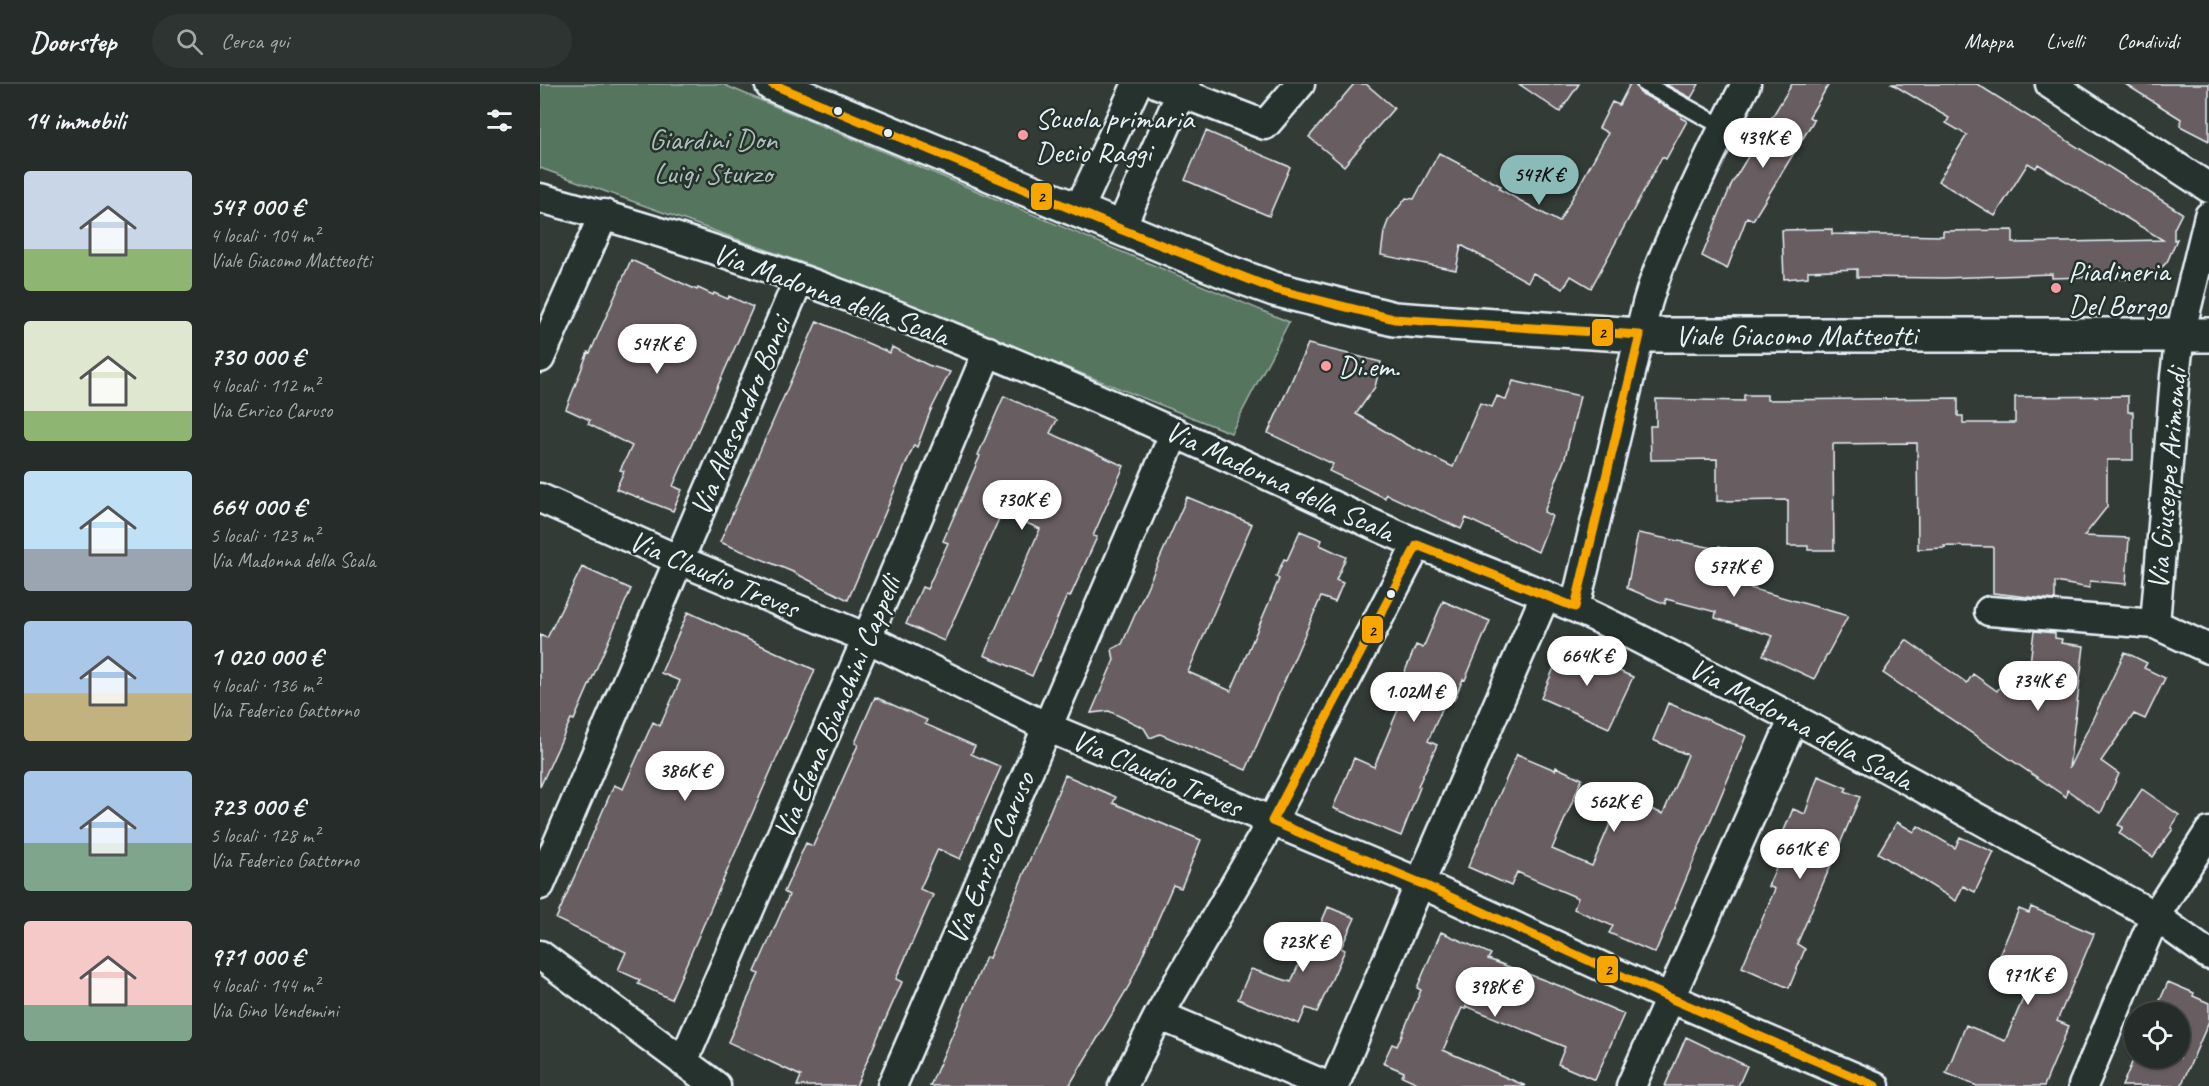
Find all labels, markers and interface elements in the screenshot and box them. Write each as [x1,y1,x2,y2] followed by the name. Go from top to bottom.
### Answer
[152,14,572,68] search box
[30,24,116,59] text: Doorstep
[173,25,206,58] icon: search
[221,27,289,55] text: Cerca qui
[1964,28,2013,54] text: Mappa
[2046,28,2084,54] text: Livelli
[2117,28,2179,54] text: Condividi
[1035,99,1196,171] place label: Scuola primaria Decio Raggi
[24,104,125,137] text: 14 immobili
[483,104,516,137] icon: filters
[832,105,844,117] unlabelled marker
[1714,118,1812,169] pin: 439K €
[649,120,779,192] park label: Giardini Don Luigi Sturzo
[1738,125,1788,150] text: 439K €
[882,127,894,139] unlabelled marker
[1016,128,1030,142] marker: Scuola primaria Decio Raggi
[1490,155,1588,206] pin: 547K €
[1514,162,1564,187] text: 547K €
[1030,182,1053,211] line badge: 2
[1037,187,1046,207] text: 2
[210,190,304,223] text: 547 000 €
[72,195,144,267] icon: home
[210,223,319,248] text: 4 locali · 104 m²
[708,234,957,355] street label: Via Madonna della Scala
[210,248,371,273] text: Viale Giacomo Matteotti
[2068,252,2172,324] place label: Piadineria Del Borgo
[2049,281,2063,295] marker: Piadineria Del Borgo
[681,308,800,521] street label: Via Alessandro Bonci
[1675,316,1920,354] street label: Viale Giacomo Matteotti
[1591,318,1614,347] line badge: 2
[1598,323,1607,343] text: 2
[608,324,706,375] pin: 547K €
[632,331,682,356] text: 547K €
[210,340,304,373] text: 730 000 €
[72,345,144,417] icon: home
[1338,347,1400,385] place label: Di.em.
[1319,359,1333,373] marker: Di.em.
[2138,363,2196,591] street label: Via Giuseppe Arimondi
[210,373,319,398] text: 4 locali · 112 m²
[210,398,332,423] text: Via Enrico Caruso
[1159,411,1403,552] street label: Via Madonna della Scala
[973,480,1071,531] pin: 730K €
[997,487,1047,512] text: 730K €
[210,490,306,523] text: 664 000 €
[72,495,144,567] icon: home
[624,521,807,628] street label: Via Claudio Treves
[210,523,319,548] text: 5 locali · 123 m²
[1685,547,1783,598] pin: 577K €
[210,548,376,573] text: Via Madonna della Scala
[1709,554,1759,579] text: 577K €
[764,567,911,844] street label: Via Elena Bianchini Cappelli
[1385,588,1397,600] unlabelled marker
[1361,615,1384,644] line badge: 2
[1368,621,1377,641] text: 2
[1538,636,1636,687] pin: 664K €
[210,640,322,673] text: 1 020 000 €
[1561,643,1613,668] text: 664K €
[72,645,144,717] icon: home
[1682,649,1922,800] street label: Via Madonna della Scala
[1989,661,2087,712] pin: 734K €
[2013,668,2063,693] text: 734K €
[1359,672,1469,723] pin: 1.02M €
[210,673,319,698] text: 4 locali · 136 m²
[1384,679,1444,704] text: 1.02M €
[210,698,359,723] text: Via Federico Gattorno
[1067,720,1250,827] street label: Via Claudio Treves
[636,751,734,802] pin: 386K €
[659,758,711,783] text: 386K €
[937,765,1044,950] street label: Via Enrico Caruso
[1565,782,1663,833] pin: 562K €
[1588,789,1640,814] text: 562K €
[210,790,304,823] text: 723 000 €
[72,795,144,867] icon: home
[210,823,319,848] text: 5 locali · 128 m²
[1751,829,1849,880] pin: 661K €
[1774,836,1826,861] text: 661K €
[210,848,359,873] text: Via Federico Gattorno
[1254,922,1352,973] pin: 723K €
[1278,929,1328,954] text: 723K €
[210,940,304,973] text: 971 000 €
[72,945,144,1017] icon: home
[1596,955,1619,984] line badge: 2
[1979,955,2077,1006] pin: 971K €
[1604,960,1613,980] text: 2
[2003,962,2053,987] text: 971K €
[1446,967,1544,1018] pin: 398K €
[210,973,319,998] text: 4 locali · 144 m²
[1470,974,1520,999] text: 398K €
[210,998,338,1023] text: Via Gino Vendemini
[2124,1002,2190,1068] map controls
[2124,1002,2190,1068] button: locate

